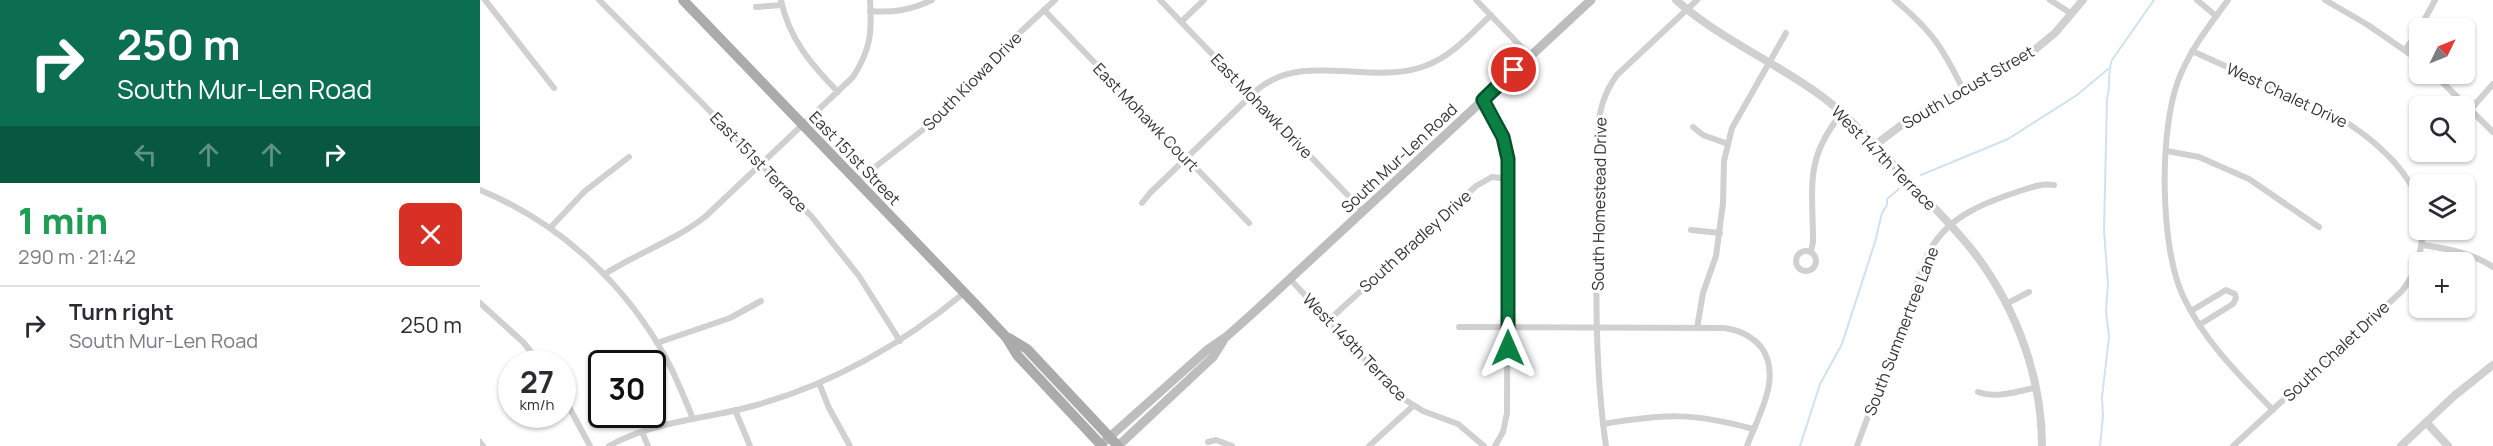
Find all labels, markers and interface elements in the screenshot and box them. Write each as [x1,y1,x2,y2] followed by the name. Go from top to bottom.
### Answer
[117,15,240,73] text: 250 m
[2409,18,2475,84] north arrow
[2409,18,2475,318] map controls
[18,24,96,102] icon: right
[918,27,1026,135] street label: South Kiowa Drive
[1898,40,2038,134] street label: South Locust Street
[1488,44,1539,95] pin
[1206,49,1318,163] street label: East Mohawk Drive
[1497,53,1530,86] icon: arrive
[2223,57,2351,133] street label: West Chalet Drive
[1088,58,1204,176] street label: East Mohawk Court
[117,70,372,107] text: South Mur-Len Road
[2409,96,2475,162] button: search
[1336,98,1462,218] street label: South Mur-Len Road
[1827,101,1941,215] street label: West 147th Terrace
[804,106,906,210] street label: East 151st Street
[705,107,813,217] street label: East 151st Terrace
[1586,117,1612,291] street label: South Homestead Drive
[129,138,162,171] icon: left
[192,138,225,171] icon: ahead
[255,138,288,171] icon: ahead
[318,138,351,171] icon: right
[2409,174,2475,240] button: layers
[1354,185,1476,297] street label: South Bradley Drive
[18,196,108,245] text: 1 min
[399,203,462,266] button: close
[18,243,136,270] text: 290 m · 21:42
[1859,243,1943,419] street label: South Summertree Lane
[2409,252,2475,318] button: +
[1298,288,1412,406] street label: West 149th Terrace
[2278,296,2394,406] street label: South Chalet Drive
[69,297,174,327] text: Turn right
[18,309,51,342] icon: right
[400,310,462,340] text: 250 m
[1476,316,1540,380] position arrow
[69,327,258,354] text: South Mur-Len Road
[588,350,666,428] speed limit sign: 30
[520,361,554,402] text: 27
[520,394,554,415] text: km/h

